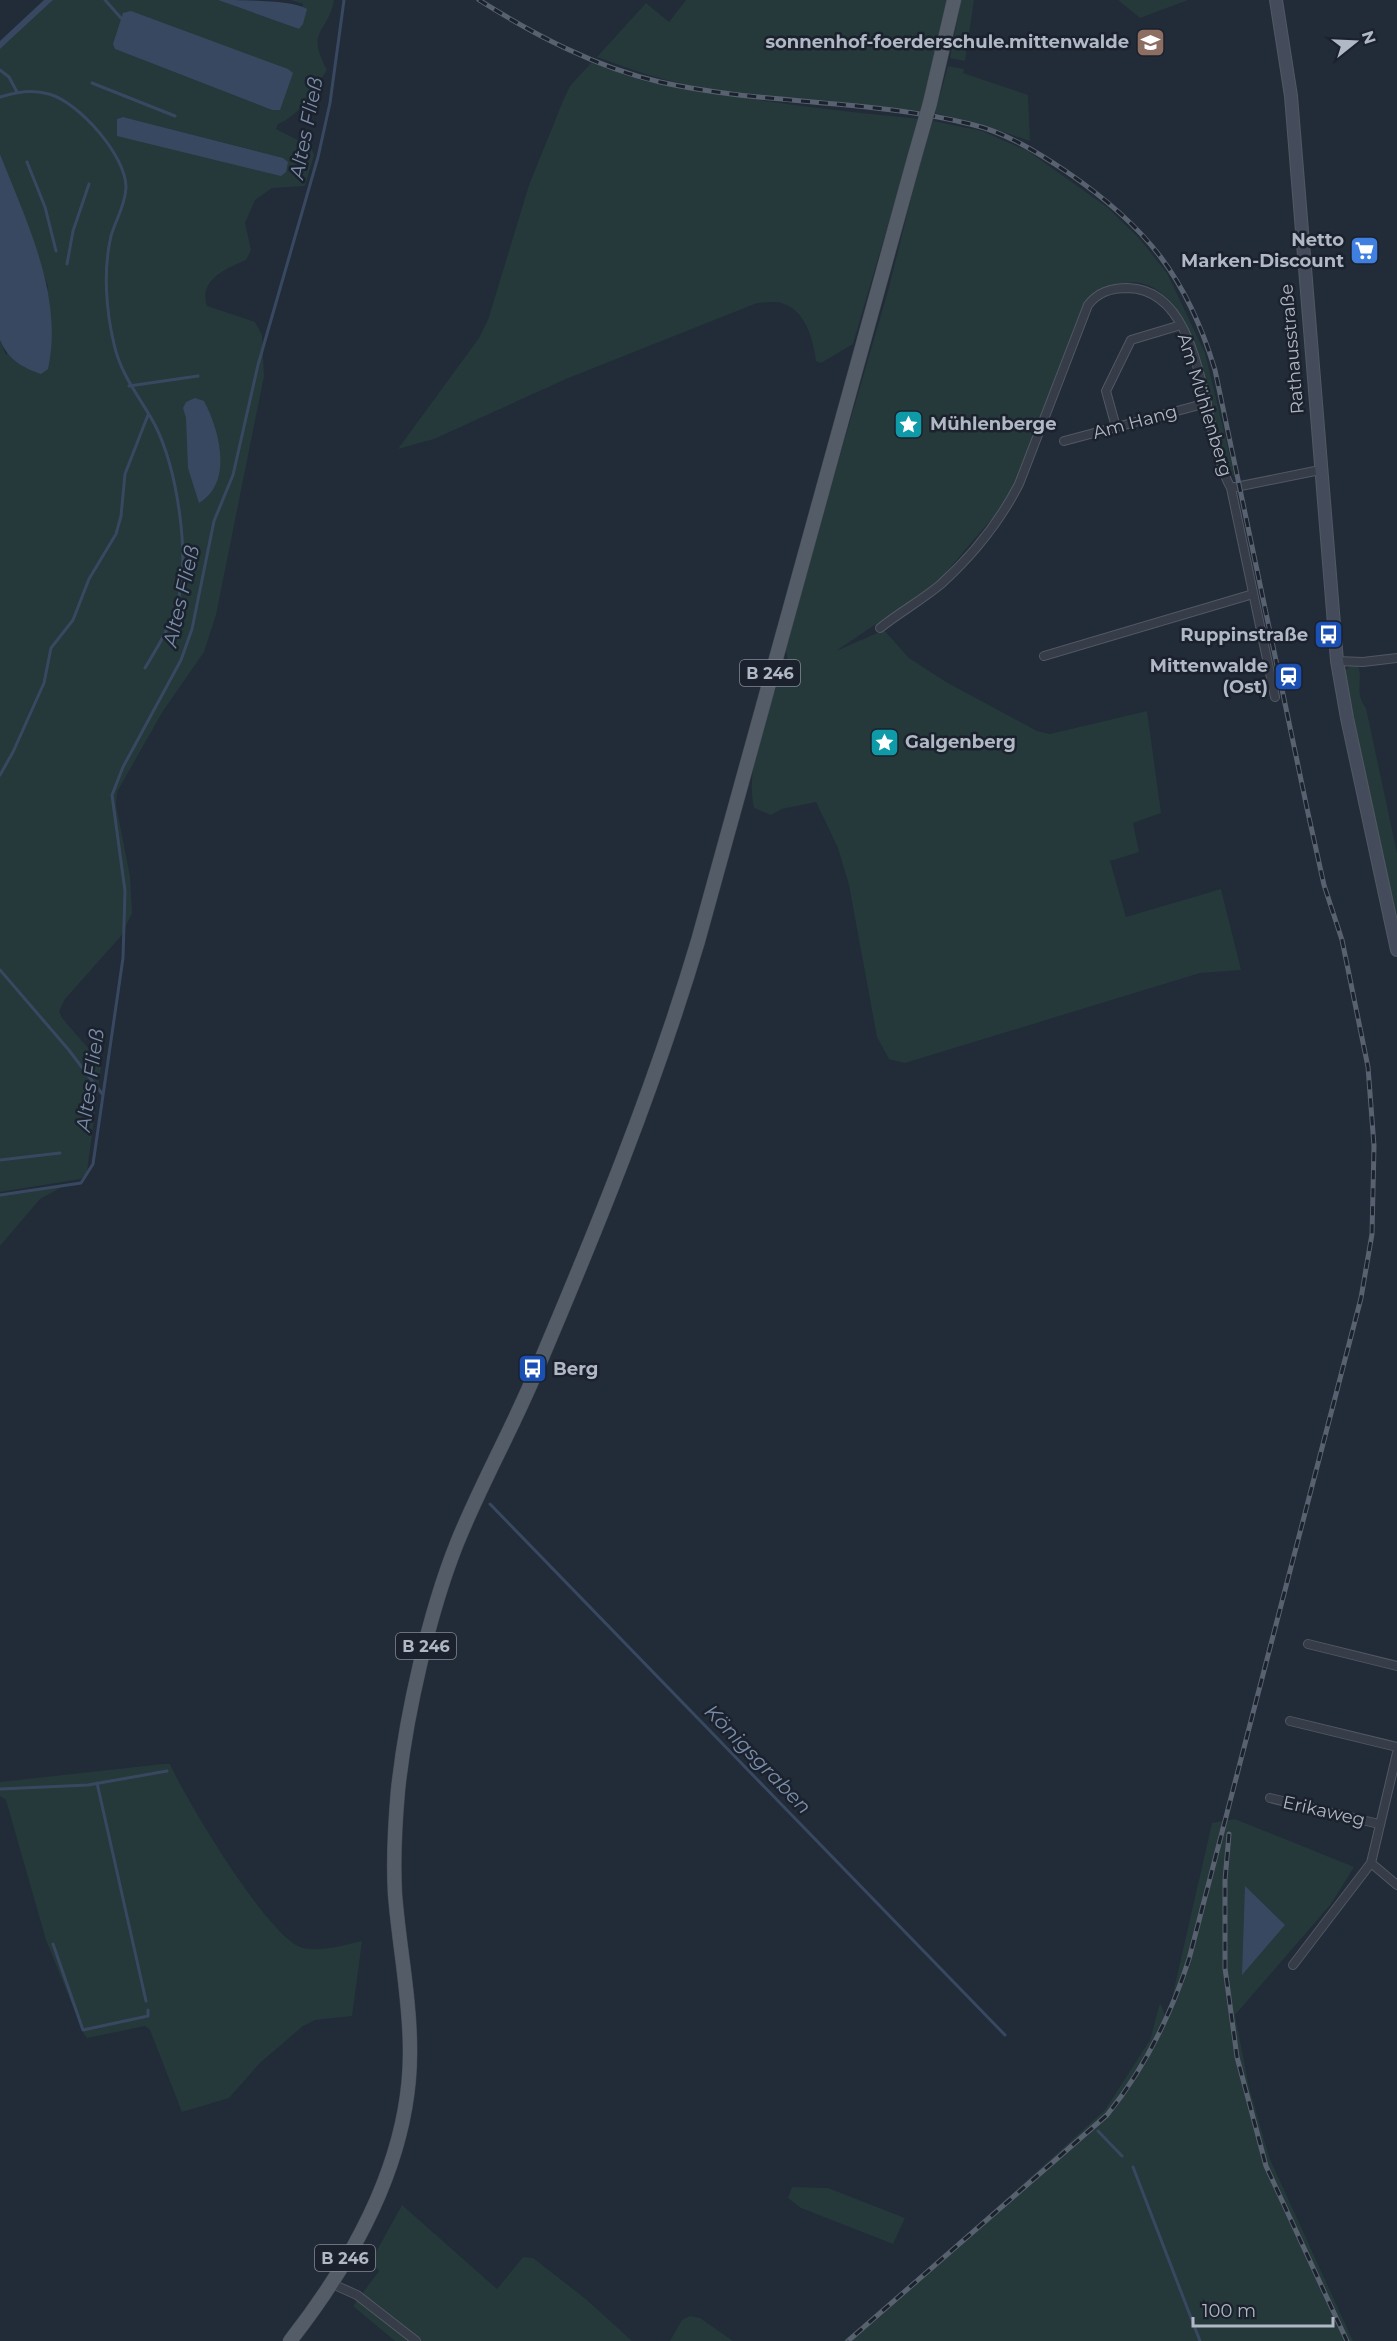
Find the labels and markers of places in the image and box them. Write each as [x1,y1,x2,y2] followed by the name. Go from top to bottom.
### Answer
[1134,26,1166,58] school or university icon: sonnenhof-foerderschule.mittenwalde
[765,31,1129,53] place label: sonnenhof-foerderschule.mittenwalde
[1181,229,1344,272] place label: Netto Marken-Discount
[1349,234,1381,266] supermarket icon: Netto Marken-Discount
[893,408,925,440] place icon: Mühlenberge
[930,413,1057,435] place label: Mühlenberge
[1313,619,1345,651] bus stop icon: Ruppinstraße
[1180,624,1308,646] place label: Ruppinstraße
[1150,655,1268,698] place label: Mittenwalde (Ost)
[1273,660,1305,692] station icon: Mittenwalde (Ost)
[868,726,900,758] place icon: Galgenberg
[905,731,1016,753] place label: Galgenberg
[516,1353,548,1385] bus stop icon: Berg
[553,1358,598,1380] place label: Berg

